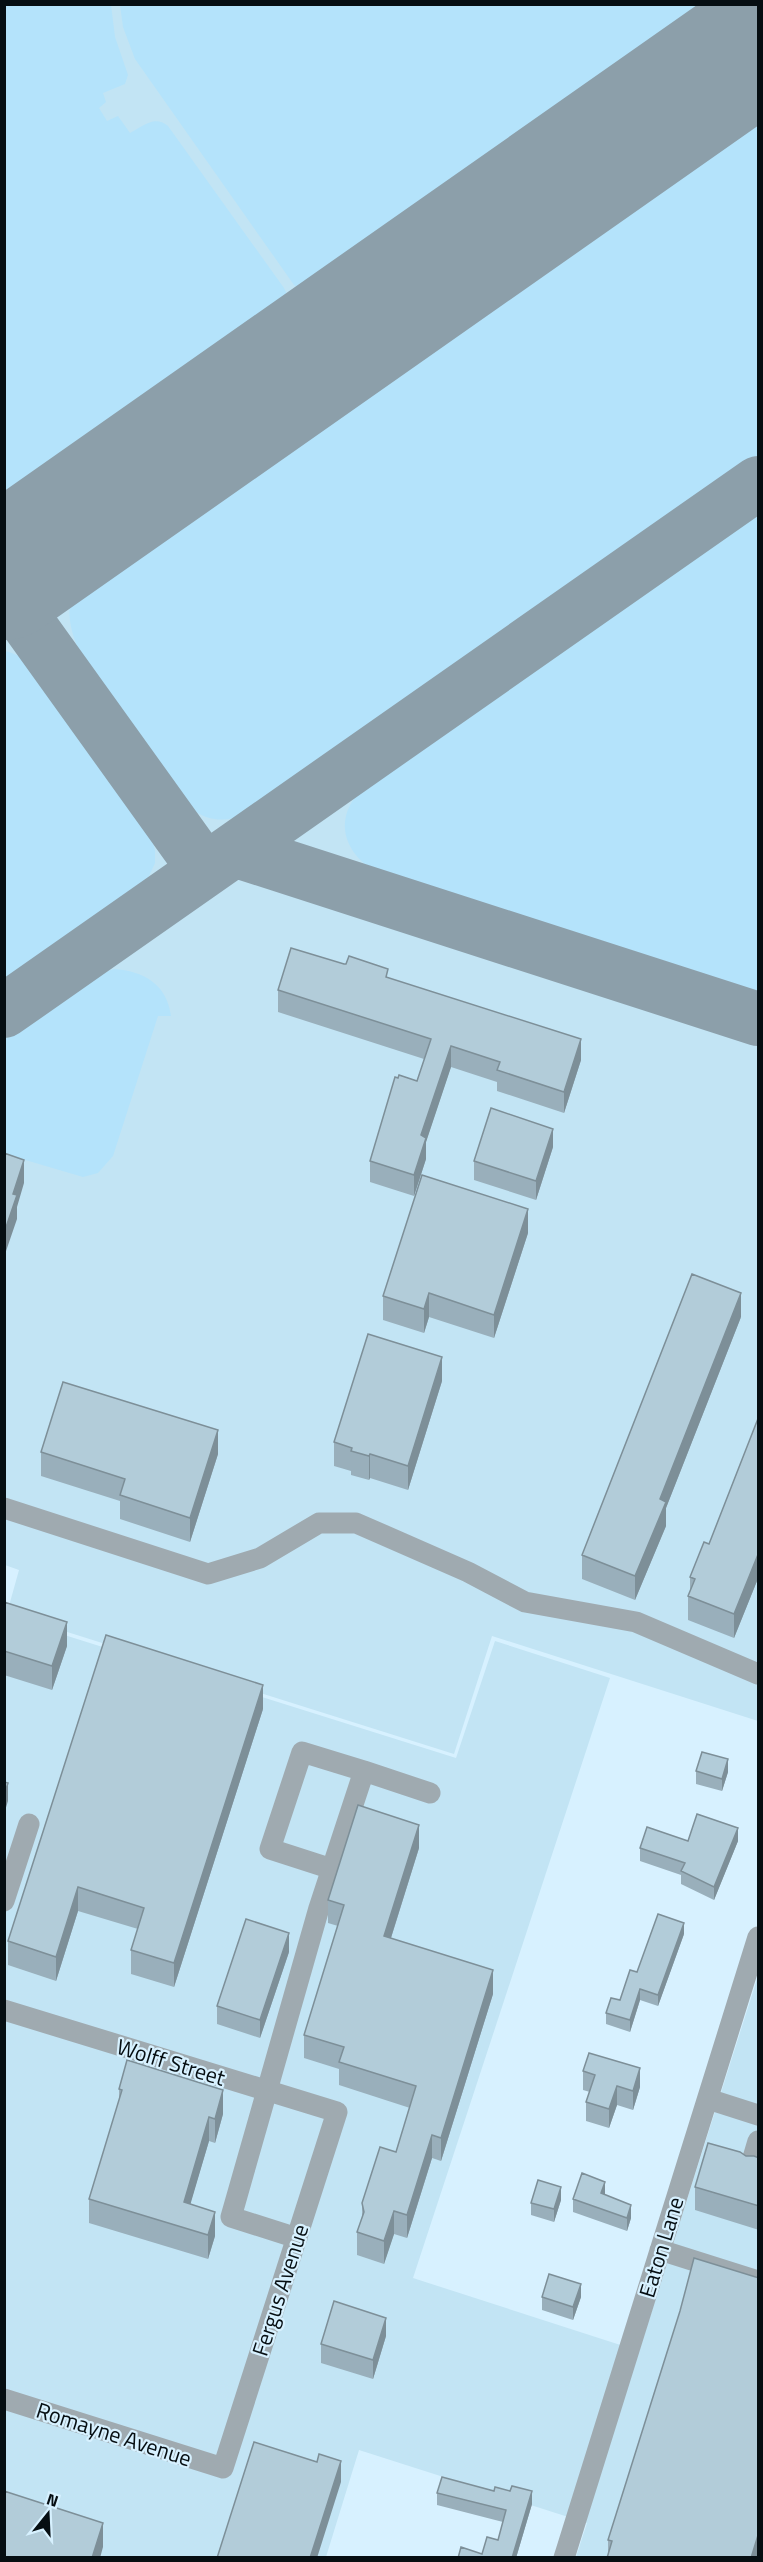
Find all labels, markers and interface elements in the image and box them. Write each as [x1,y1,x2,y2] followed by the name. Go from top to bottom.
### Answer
[113,2029,230,2095] street label: Wolff Street
[630,2192,692,2302] street label: Eaton Lane
[243,2220,317,2360] street label: Fergus Avenue
[32,2393,196,2475] street label: Romayne Avenue
[18,2484,78,2544] north arrow
[44,2487,62,2513] text: N

